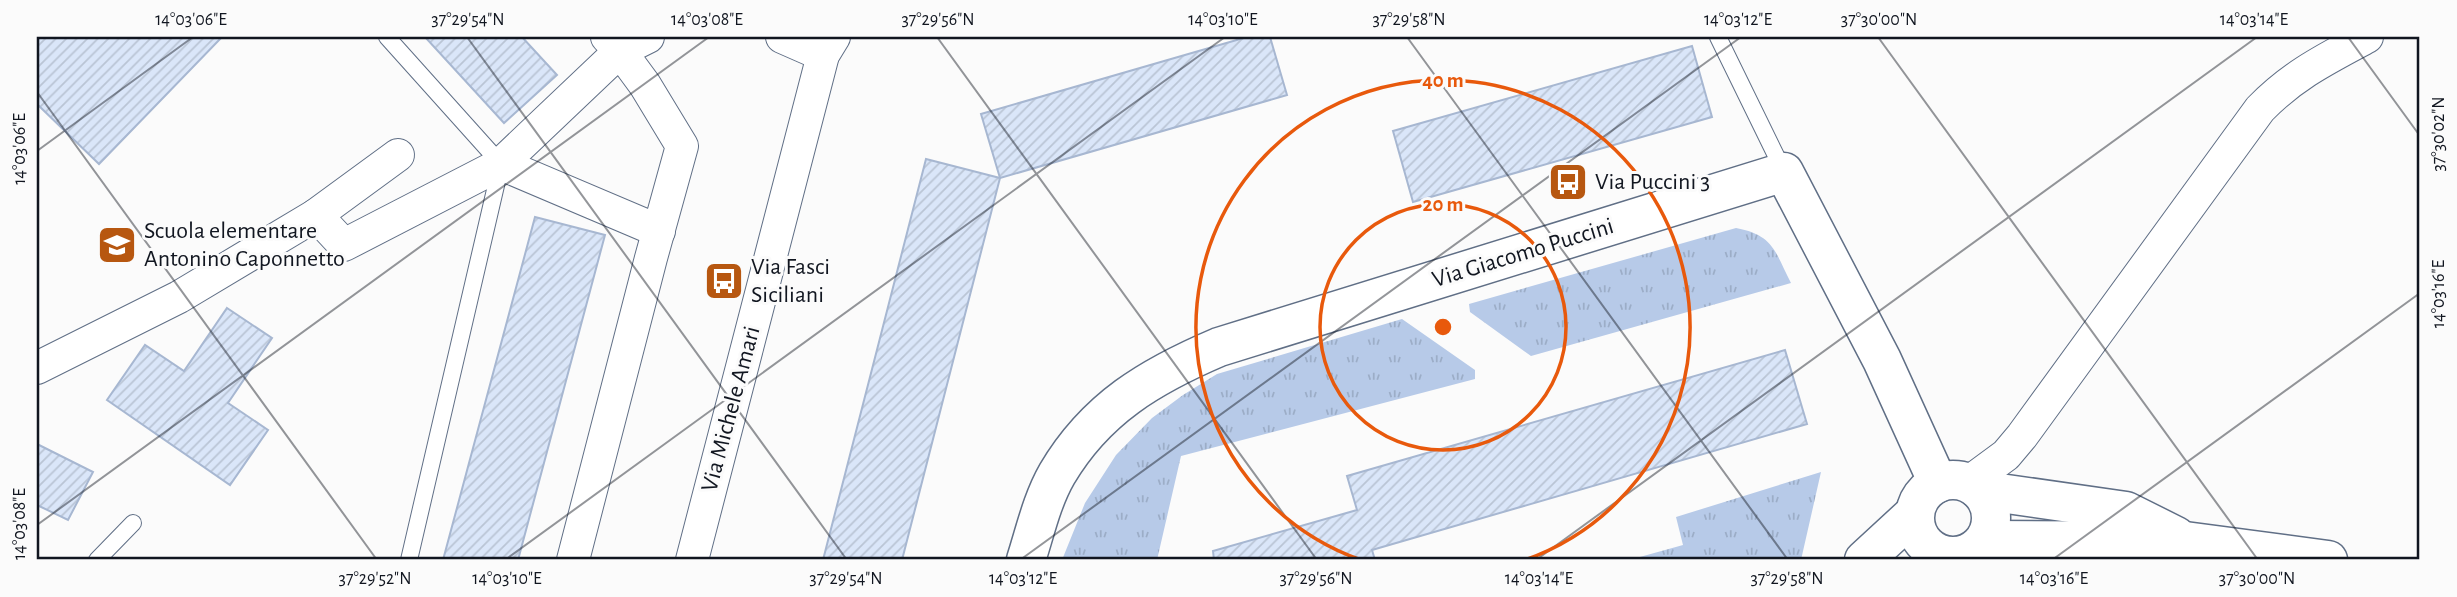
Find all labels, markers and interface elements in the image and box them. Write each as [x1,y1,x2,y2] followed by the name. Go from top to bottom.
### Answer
[155,11,227,29] text: 14°03'06"E
[431,11,505,29] text: 37°29'54"N
[671,11,743,29] text: 14°03'08"E
[901,11,975,29] text: 37°29'56"N
[1188,11,1258,29] text: 14°03'10"E
[1372,11,1446,29] text: 37°29'58"N
[1704,11,1772,29] text: 14°03'12"E
[1841,11,1917,29] text: 37°30'00"N
[2220,11,2289,29] text: 14°03'14"E
[1422,70,1464,91] text: 40 m
[2430,96,2448,172] text: 37°30'02"N
[11,113,29,185] text: 14°03'06"E
[1547,161,1589,203] bus stop icon: Via Puccini 3
[1595,170,1710,194] place label: Via Puccini 3
[1423,194,1463,215] text: 20 m
[1429,214,1617,292] street label: Via Giacomo Puccini
[144,219,345,271] place label: Scuola elementare Antonino Caponnetto
[96,224,138,266] school or university icon: Scuola elementare Antonino Caponnetto
[751,255,830,307] place label: Via Fasci Siciliani
[2430,259,2448,328] text: 14°03'16"E
[703,260,745,302] bus stop icon: Via Fasci Siciliani
[1431,315,1455,339] centre of rings
[697,324,765,494] street label: Via Michele Amari
[11,488,29,560] text: 14°03'08"E
[339,570,411,588] text: 37°29'52"N
[472,570,542,588] text: 14°03'10"E
[809,570,883,588] text: 37°29'54"N
[989,570,1057,588] text: 14°03'12"E
[1279,570,1353,588] text: 37°29'56"N
[1505,570,1574,588] text: 14°03'14"E
[1750,570,1824,588] text: 37°29'58"N
[2020,570,2089,588] text: 14°03'16"E
[2219,570,2295,588] text: 37°30'00"N

